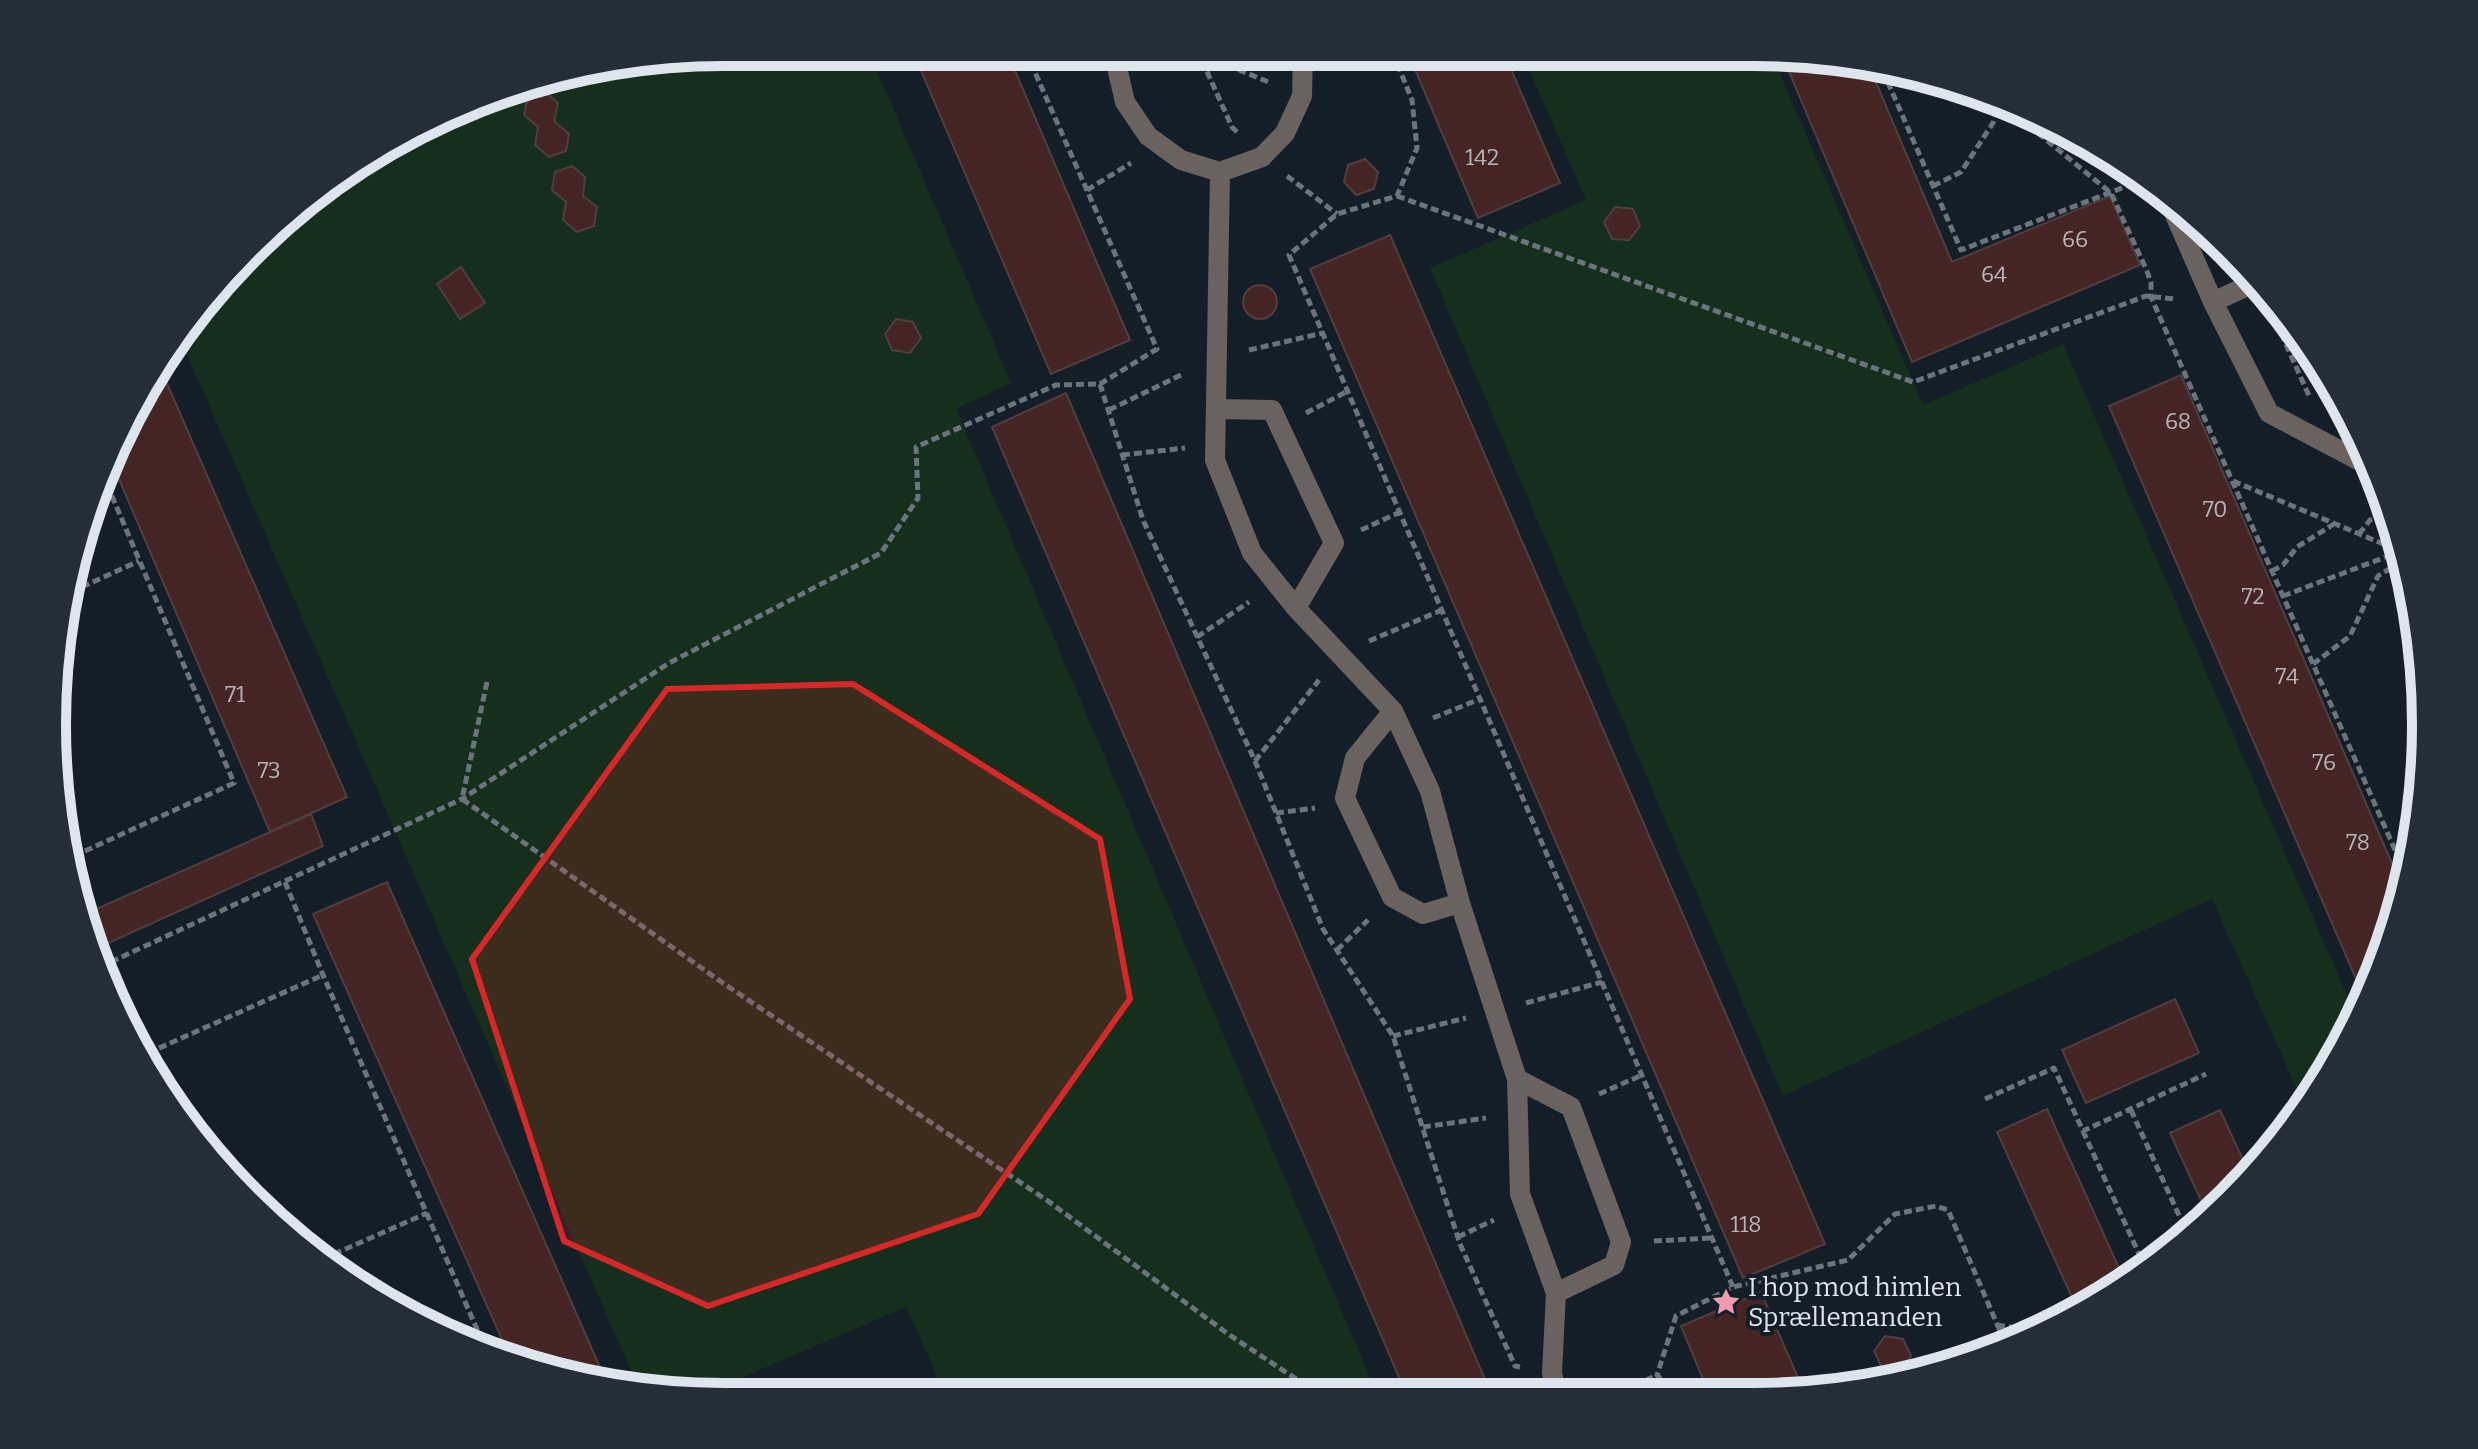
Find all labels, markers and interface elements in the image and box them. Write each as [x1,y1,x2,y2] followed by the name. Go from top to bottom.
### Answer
[1465,144,1499,171] house number: 142
[2062,226,2088,253] house number: 66
[1981,261,2007,288] house number: 64
[2165,408,2191,435] house number: 68
[2203,496,2227,523] house number: 70
[2242,583,2264,610] house number: 72
[2275,663,2299,690] house number: 74
[225,681,245,708] house number: 71
[2312,749,2336,776] house number: 76
[257,757,281,784] house number: 73
[2346,829,2370,856] house number: 78
[1730,1211,1762,1238] house number: 118
[1748,1272,1962,1333] place label: I hop mod himlen Sprællemanden
[1711,1287,1741,1317] place icon: I hop mod himlen Sprællemanden

